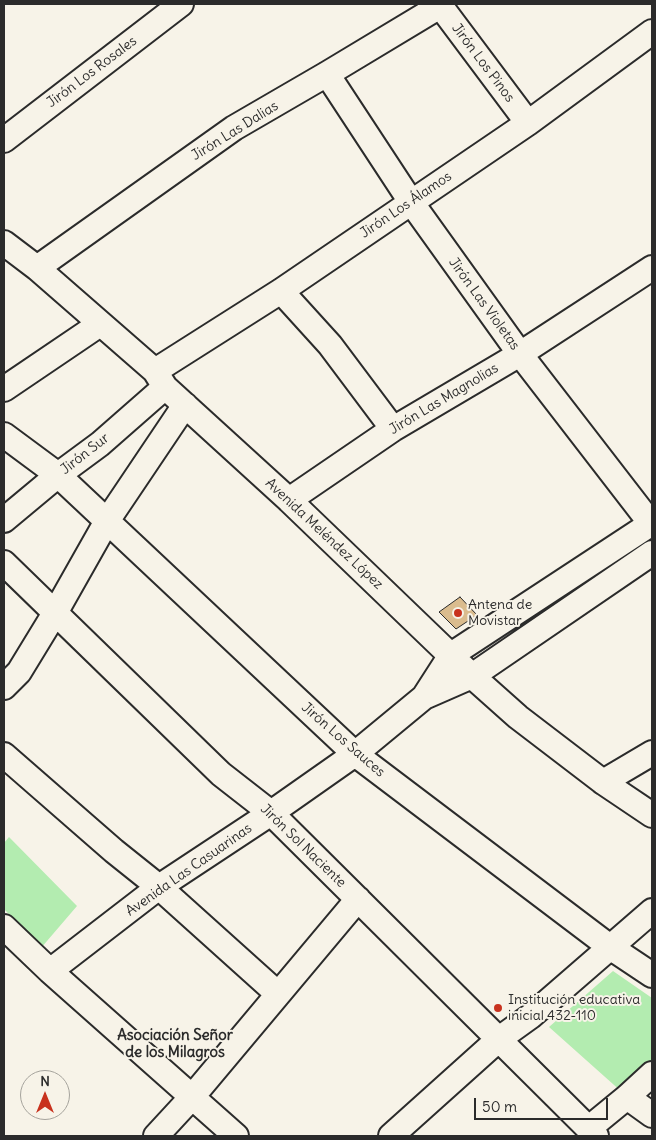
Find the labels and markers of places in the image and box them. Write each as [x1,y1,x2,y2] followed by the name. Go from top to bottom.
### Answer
[468,597,532,630] place label: Antena de Movistar
[452,607,464,619] marker: Antena de Movistar
[508,992,640,1024] place label: Institución educativa inicial 432-110
[492,1002,504,1014] marker: Institución educativa inicial 432-110

